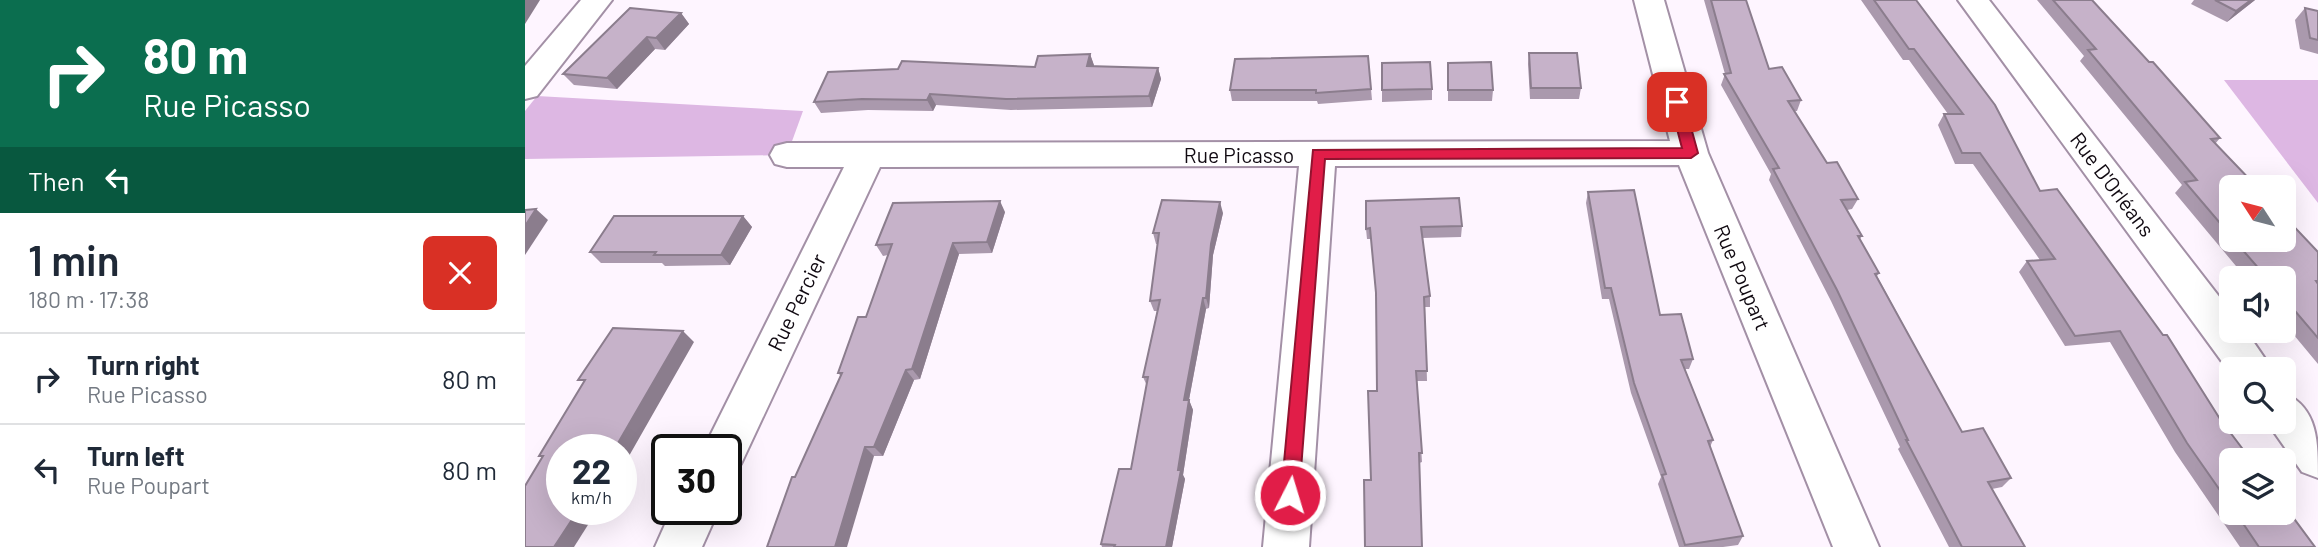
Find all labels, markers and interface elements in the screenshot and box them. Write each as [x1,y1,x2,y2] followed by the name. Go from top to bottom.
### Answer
[143,25,248,84] text: 80 m
[28,28,119,119] icon: right
[1647,72,1707,132] pin
[1658,83,1696,121] icon: arrive
[143,85,311,123] text: Rue Picasso
[2066,127,2160,241] street label: Rue D'Orléans
[1184,142,1294,167] street label: Rue Picasso
[99,161,137,199] icon: left
[28,165,85,196] text: Then
[2219,175,2296,252] north arrow
[2219,175,2296,525] map controls
[1710,220,1776,334] street label: Rue Poupart
[28,234,120,284] text: 1 min
[423,236,497,310] button: close
[762,249,830,355] street label: Rue Percier
[2219,266,2296,343] button: sound
[28,285,149,313] text: 180 m · 17:38
[87,349,200,380] text: Turn right
[2219,357,2296,434] button: search
[28,360,66,398] icon: right
[442,363,497,394] text: 80 m
[87,380,208,408] text: Rue Picasso
[651,434,742,525] speed limit sign: 30
[87,440,185,471] text: Turn left
[2219,448,2296,525] button: layers
[572,449,611,491] text: 22
[28,451,66,489] icon: left
[442,454,497,485] text: 80 m
[1253,458,1327,532] position arrow
[87,471,210,499] text: Rue Poupart
[571,486,612,508] text: km/h

